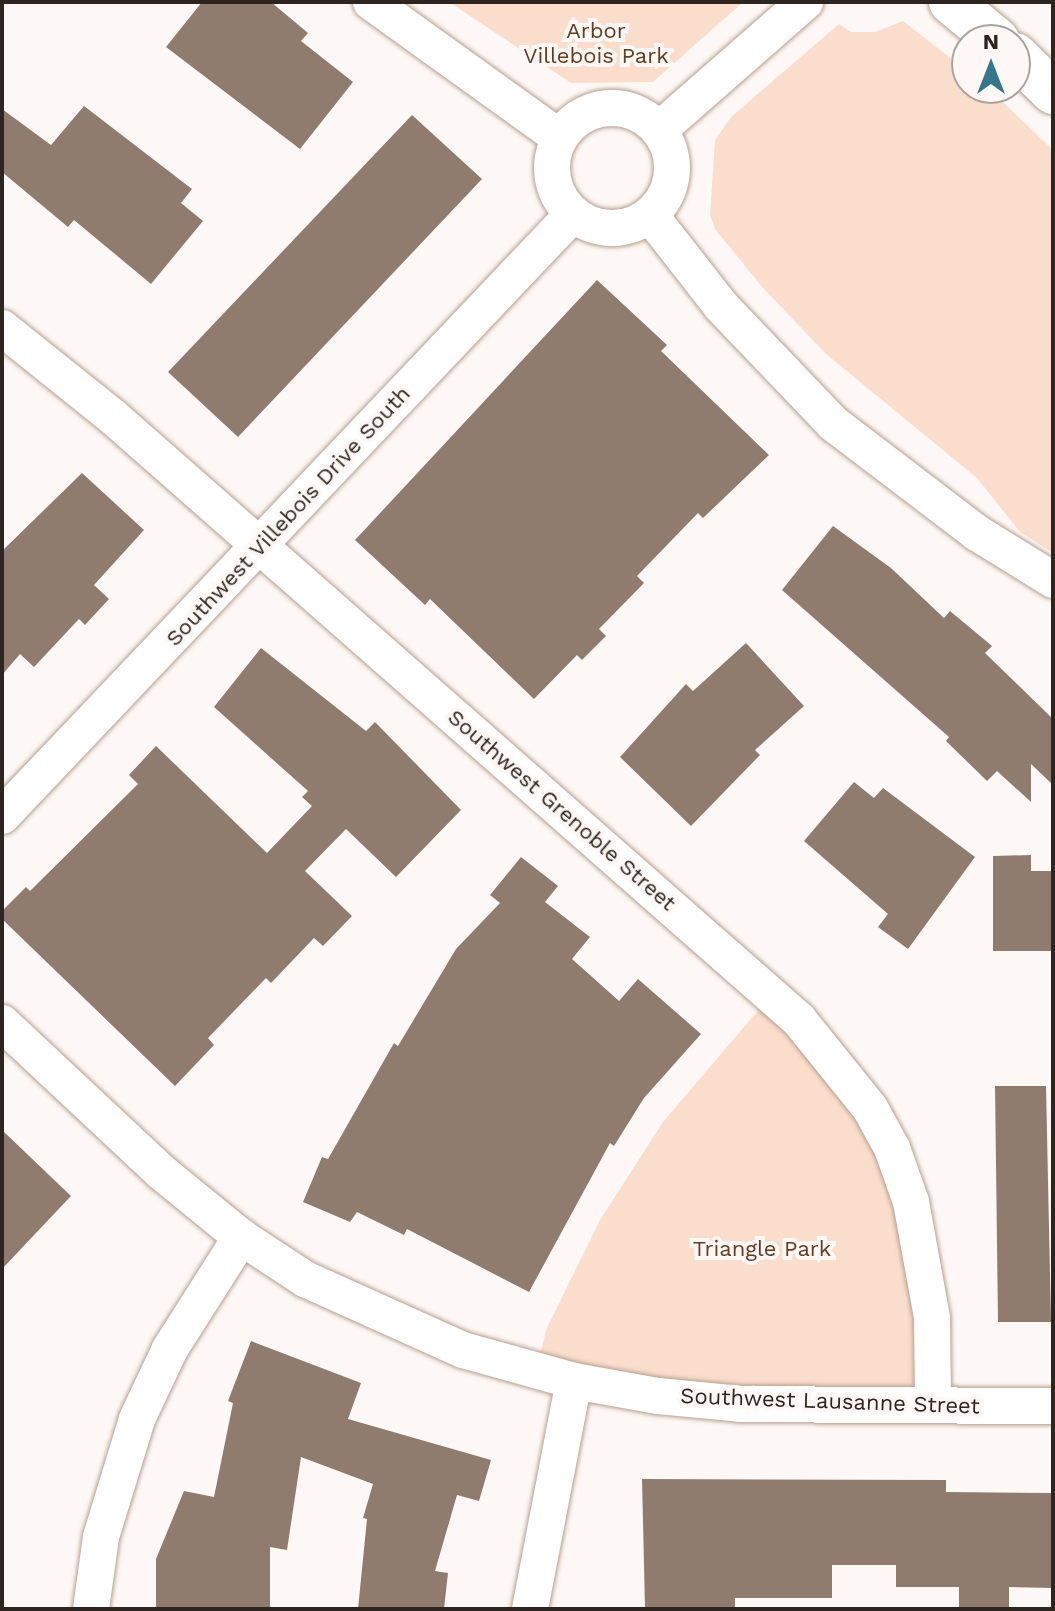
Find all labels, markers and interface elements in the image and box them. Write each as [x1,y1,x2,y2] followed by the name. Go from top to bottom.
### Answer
[523,17,669,68] park label: Arbor Villebois Park
[951,24,1031,104] north arrow
[983,29,999,54] text: N
[160,380,416,652] street label: Southwest Villebois Drive South
[443,704,681,916] street label: Southwest Grenoble Street
[693,1236,831,1262] park label: Triangle Park
[680,1383,980,1419] street label: Southwest Lausanne Street

